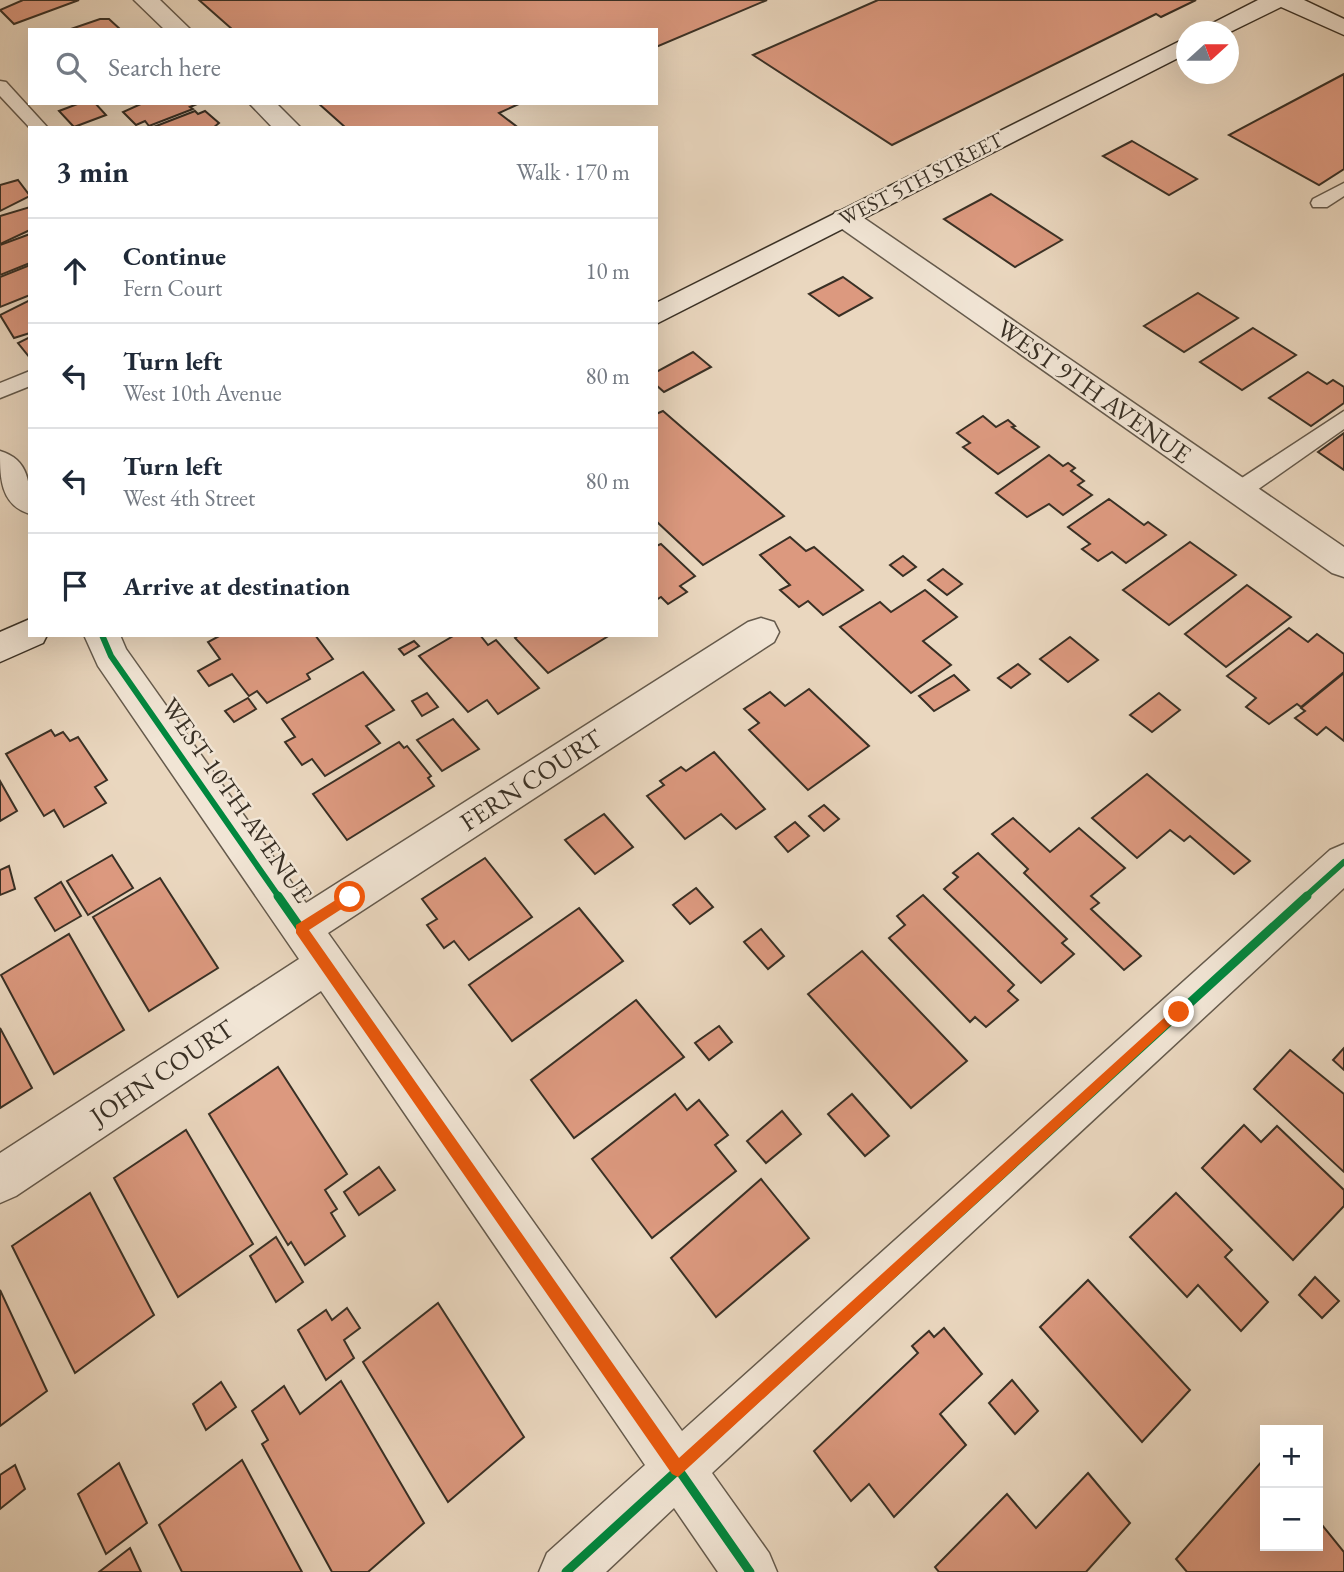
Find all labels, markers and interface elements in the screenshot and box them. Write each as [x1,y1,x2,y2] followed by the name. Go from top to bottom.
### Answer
[1176,21,1239,84] north arrow
[28,28,658,105] search box
[52,48,90,86] icon: search
[108,50,221,84] text: Search here
[834,125,1008,232] street label: WEST 5TH STREET
[56,152,129,191] text: 3 min
[516,157,630,187] text: Walk · 170 m
[123,239,226,273] text: Continue
[56,252,94,290] icon: ahead
[585,256,630,286] text: 10 m
[123,273,222,303] text: Fern Court
[990,311,1198,471] street label: WEST 9TH AVENUE
[123,344,222,378] text: Turn left
[56,357,94,395] icon: left
[585,361,630,391] text: 80 m
[123,378,282,408] text: West 10th Avenue
[123,449,222,483] text: Turn left
[56,462,94,500] icon: left
[585,466,630,496] text: 80 m
[123,483,255,513] text: West 4th Street
[56,567,94,605] icon: arrive
[123,569,350,603] text: Arrive at destination
[153,691,321,909] street label: WEST 10TH AVENUE
[453,721,609,839] street label: FERN COURT
[334,881,365,912] route start
[1163,996,1194,1027] route end
[82,1011,241,1134] street label: JOHN COURT
[1260,1425,1323,1551] map controls
[1260,1425,1323,1488] button: +
[1260,1488,1323,1551] button: −

